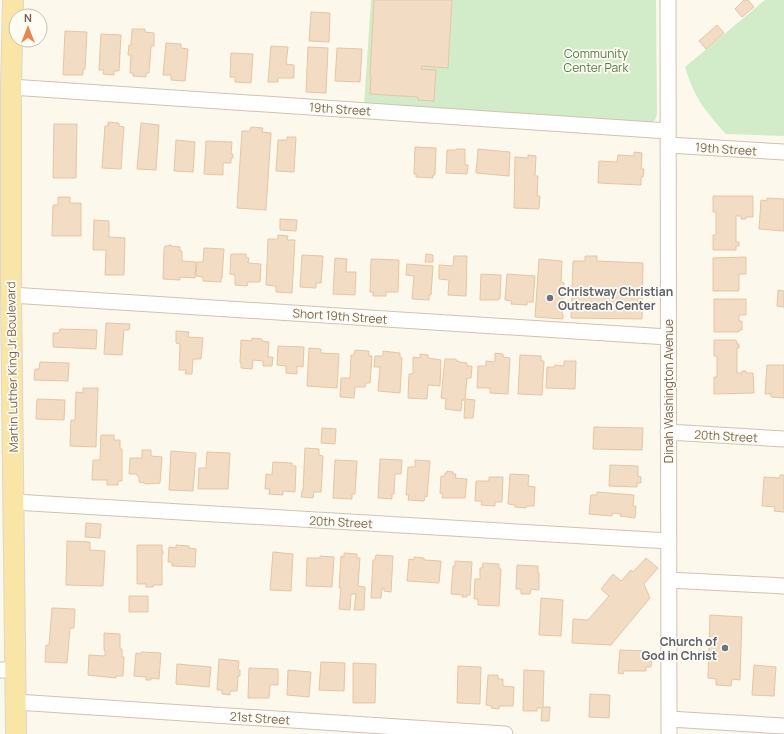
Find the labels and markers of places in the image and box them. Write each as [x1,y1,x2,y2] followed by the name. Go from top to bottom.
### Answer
[558,283,673,314] place label: Christway Christian Outreach Center
[545,293,555,303] marker: Christway Christian Outreach Center
[642,633,717,664] place label: Church of God in Christ
[720,643,730,653] marker: Church of God in Christ

